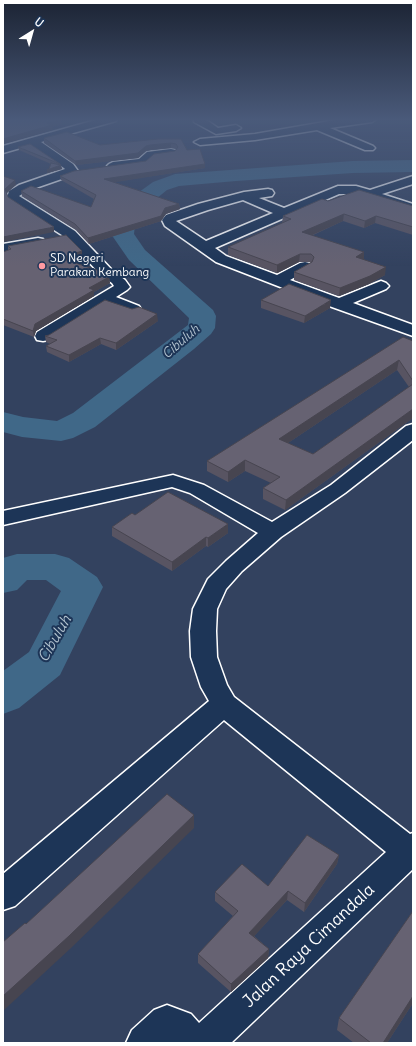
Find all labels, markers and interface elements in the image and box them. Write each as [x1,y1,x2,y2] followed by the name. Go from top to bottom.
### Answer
[12,12,52,52] north arrow
[32,15,46,30] text: U
[50,252,149,280] place label: SD Negeri Parakan Kembang
[37,261,47,271] marker: SD Negeri Parakan Kembang
[159,322,203,362] water label: Cibuluh
[34,612,76,666] water label: Cibuluh
[239,880,379,1012] street label: Jalan Raya Cimandala

